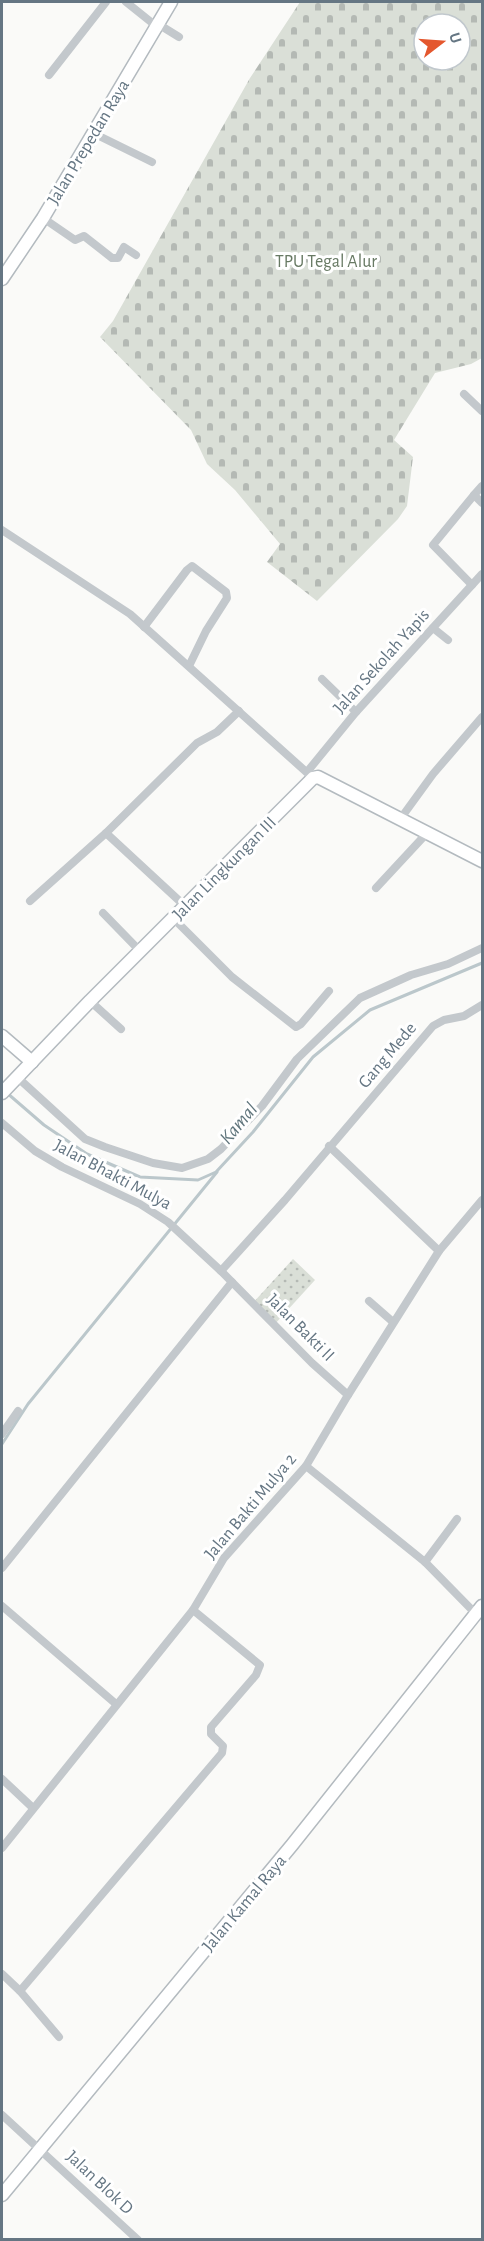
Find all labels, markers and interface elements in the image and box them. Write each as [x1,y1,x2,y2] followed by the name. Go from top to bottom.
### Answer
[412,12,472,72] north arrow
[446,31,465,45] text: U
[45,77,133,208] street label: Jalan Prepedan Raya
[275,253,377,271] park label: TPU Tegal Alur
[330,606,433,717] street label: Jalan Sekolah Yapis
[169,813,280,924] street label: Jalan Lingkungan III
[355,1019,420,1092] street label: Gang Mede
[216,1099,262,1148] water label: Kamal
[51,1136,174,1213] street label: Jalan Bhakti Mulya
[263,1290,338,1365] street label: Jalan Bakti II
[201,1450,300,1563] street label: Jalan Bakti Mulya 2
[199,1852,290,1955] street label: Jalan Kamal Raya
[62,2147,136,2218] street label: Jalan Blok D

